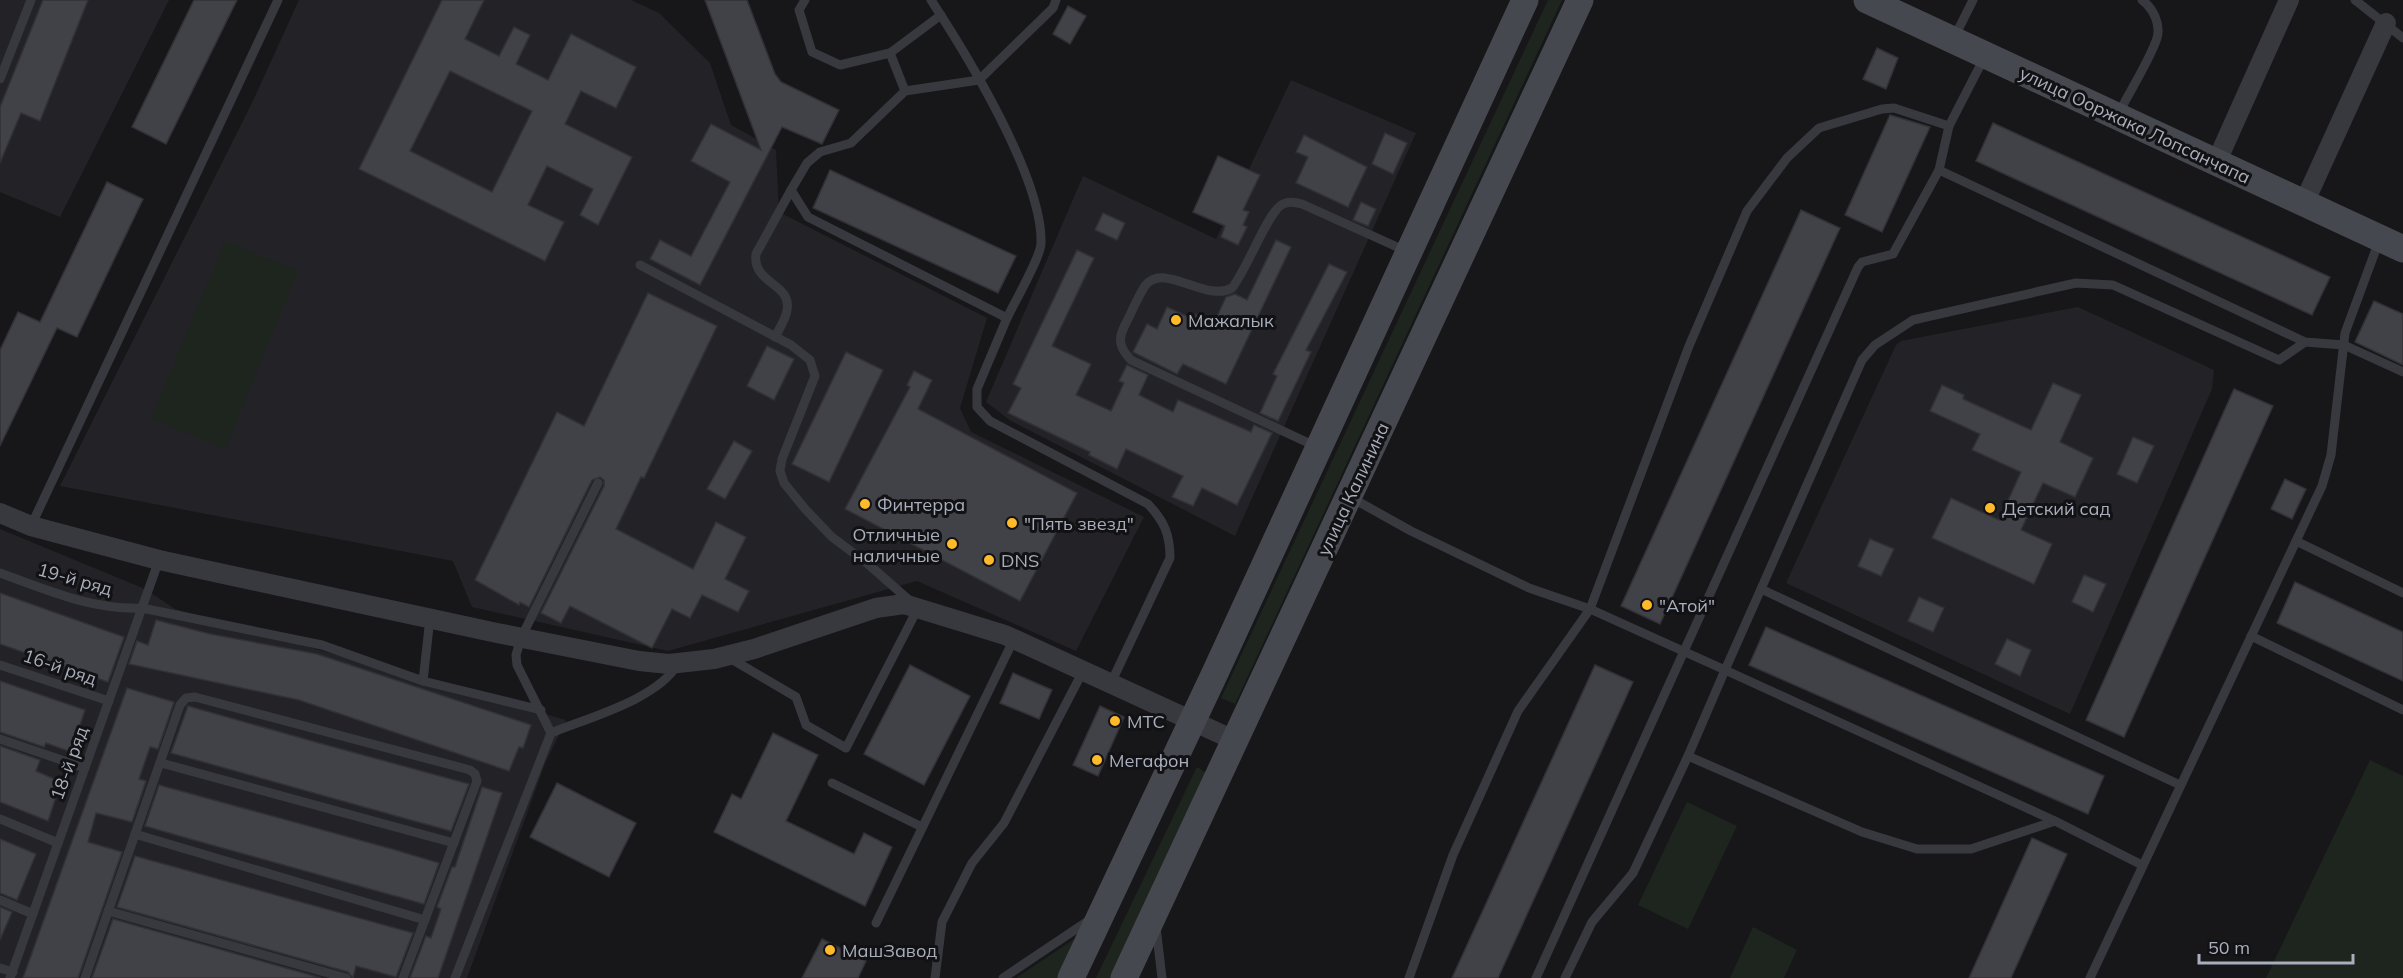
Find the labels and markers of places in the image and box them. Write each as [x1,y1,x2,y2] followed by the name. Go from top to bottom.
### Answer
[1188,309,1274,332] place label: Мажалык
[1169,313,1183,327] marker: Мажалык
[877,493,965,516] place label: Финтерра
[858,497,872,511] marker: Финтерра
[2002,497,2111,520] place label: Детский сад
[1983,501,1997,515] marker: Детский сад
[1024,512,1134,535] place label: "Пять звезд"
[1005,516,1019,530] marker: "Пять звезд"
[852,523,940,567] place label: Отличные наличные
[945,537,959,551] marker: Отличные наличные
[1001,549,1039,572] place label: DNS
[982,553,996,567] marker: DNS
[1659,594,1715,617] place label: "Атой"
[1640,598,1654,612] marker: "Атой"
[1127,710,1165,733] place label: МТС
[1108,714,1122,728] marker: МТС
[1109,749,1189,772] place label: Мегафон
[1090,753,1104,767] marker: Мегафон
[842,939,937,962] place label: МашЗавод
[823,943,837,957] marker: МашЗавод

